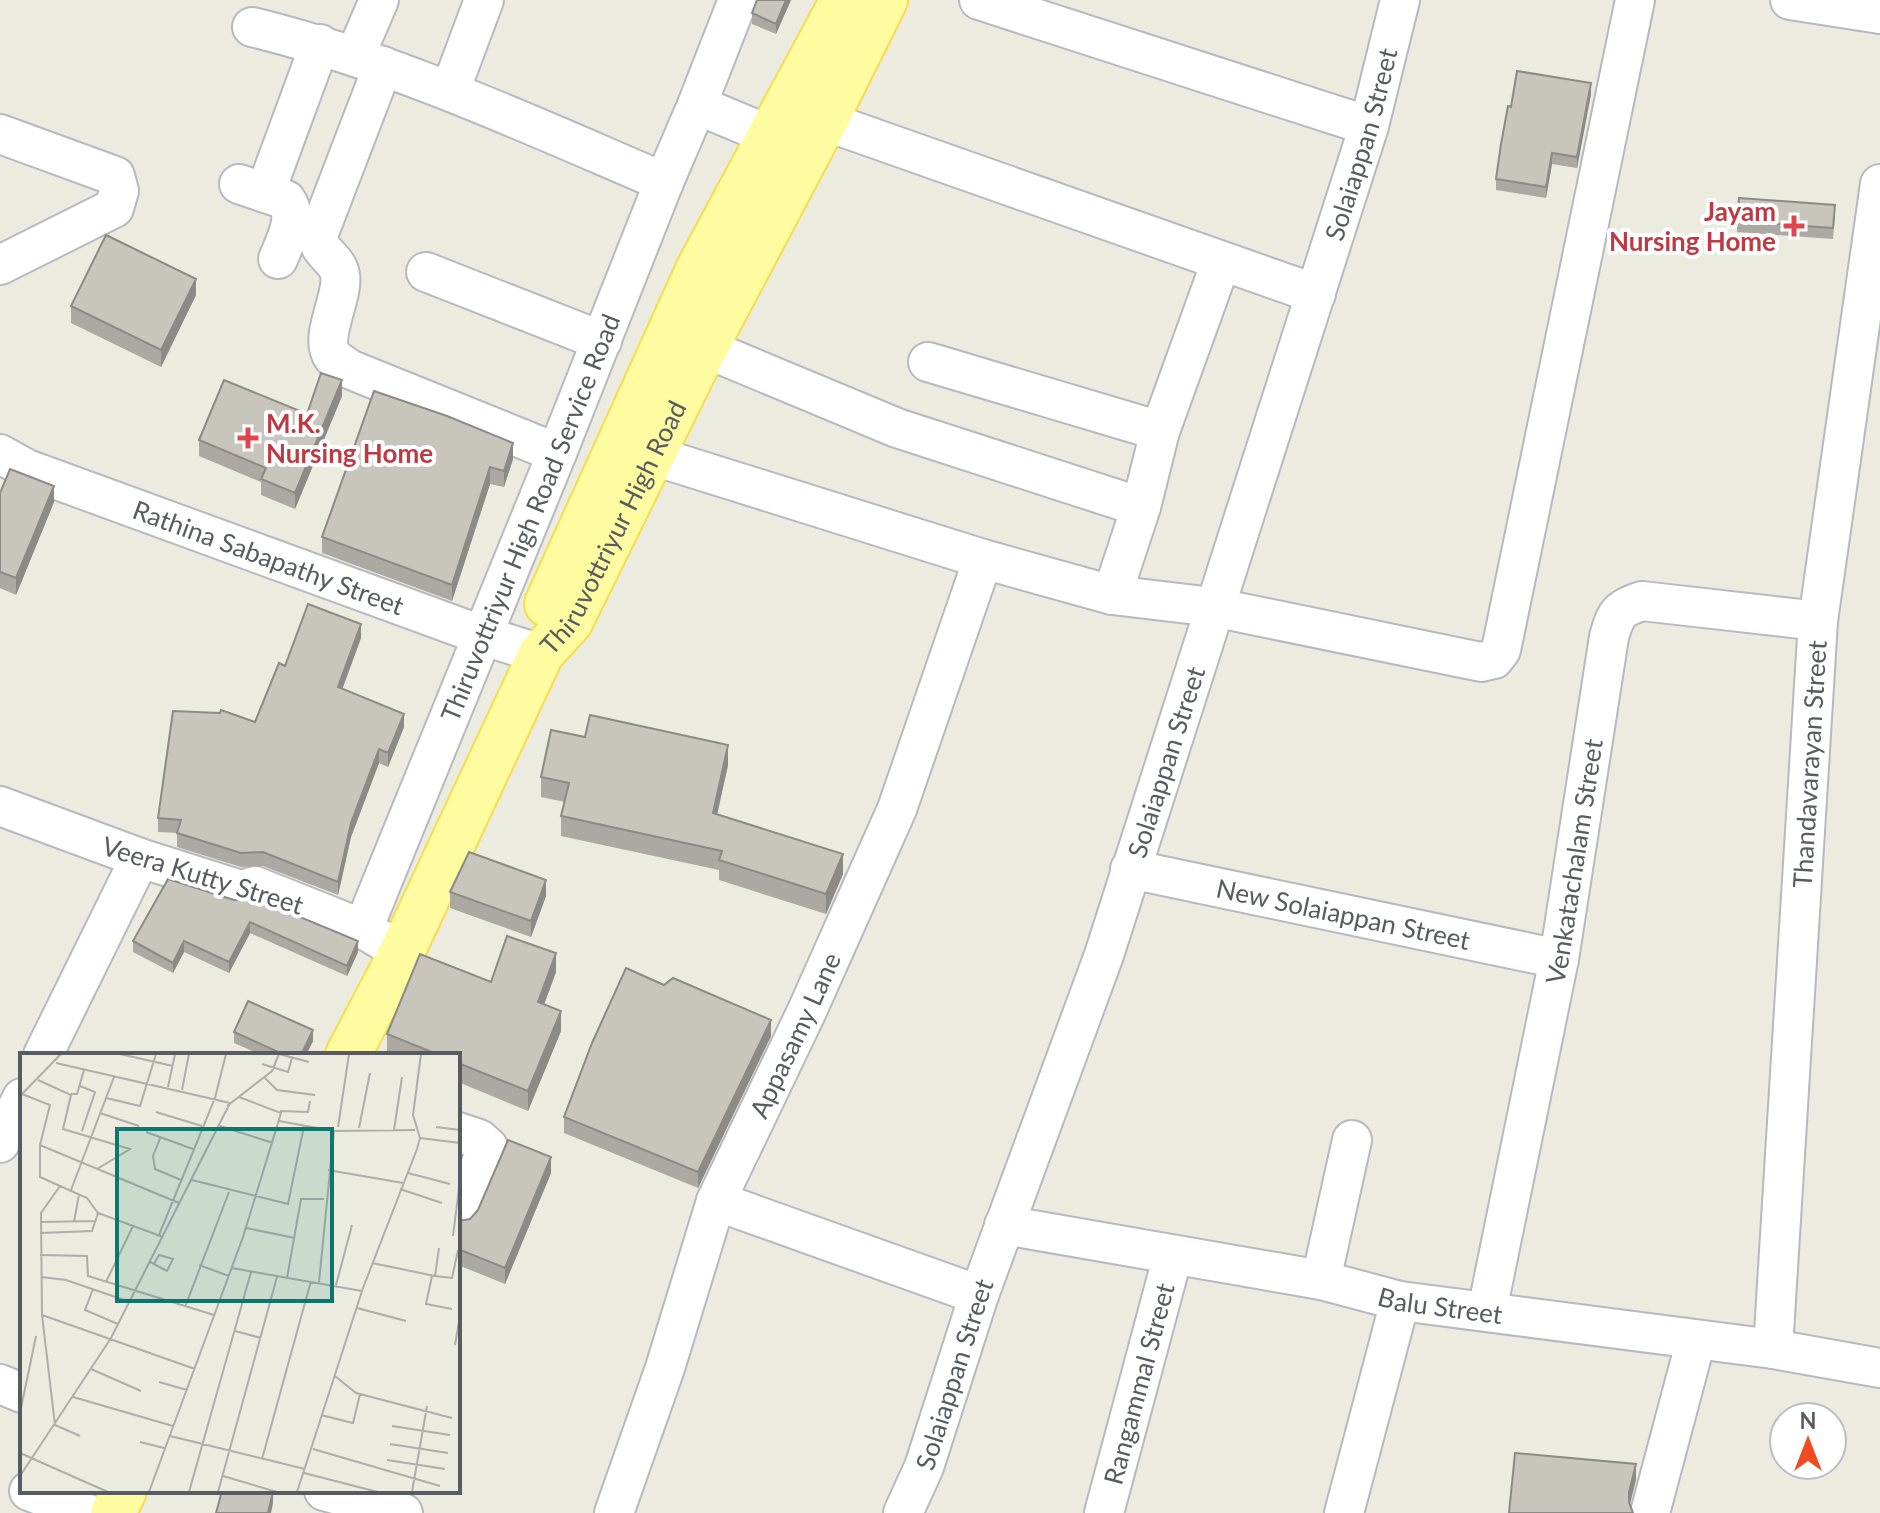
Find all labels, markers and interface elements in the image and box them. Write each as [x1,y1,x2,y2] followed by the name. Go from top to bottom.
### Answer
[1317,44,1404,244] street label: Solaiappan Street
[1609,195,1776,257] place label: Jayam Nursing Home
[1783,215,1805,237] marker: Jayam Nursing Home
[434,309,626,725] street label: Thiruvottriyur High Road Service Road
[531,393,691,657] street label: Thiruvottriyur High Road
[266,407,433,469] place label: M.K. Nursing Home
[237,427,259,449] marker: M.K. Nursing Home
[129,493,409,622] street label: Rathina Sabapathy Street
[1786,639,1833,889] street label: Thandavarayan Street
[1120,662,1211,862] street label: Solaiappan Street
[1538,736,1609,987] street label: Venkatachalam Street
[99,829,308,921] street label: Veera Kutty Street
[1214,872,1474,956] street label: New Solaiappan Street
[742,947,847,1123] street label: Appasamy Lane
[20,1053,460,1493] inset map
[908,1274,1000,1474] street label: Solaiappan Street
[1096,1279,1181,1488] street label: Rangammal Street
[1374,1280,1505,1330] street label: Balu Street
[1768,1401,1848,1481] north arrow
[1800,1407,1816,1434] text: N

